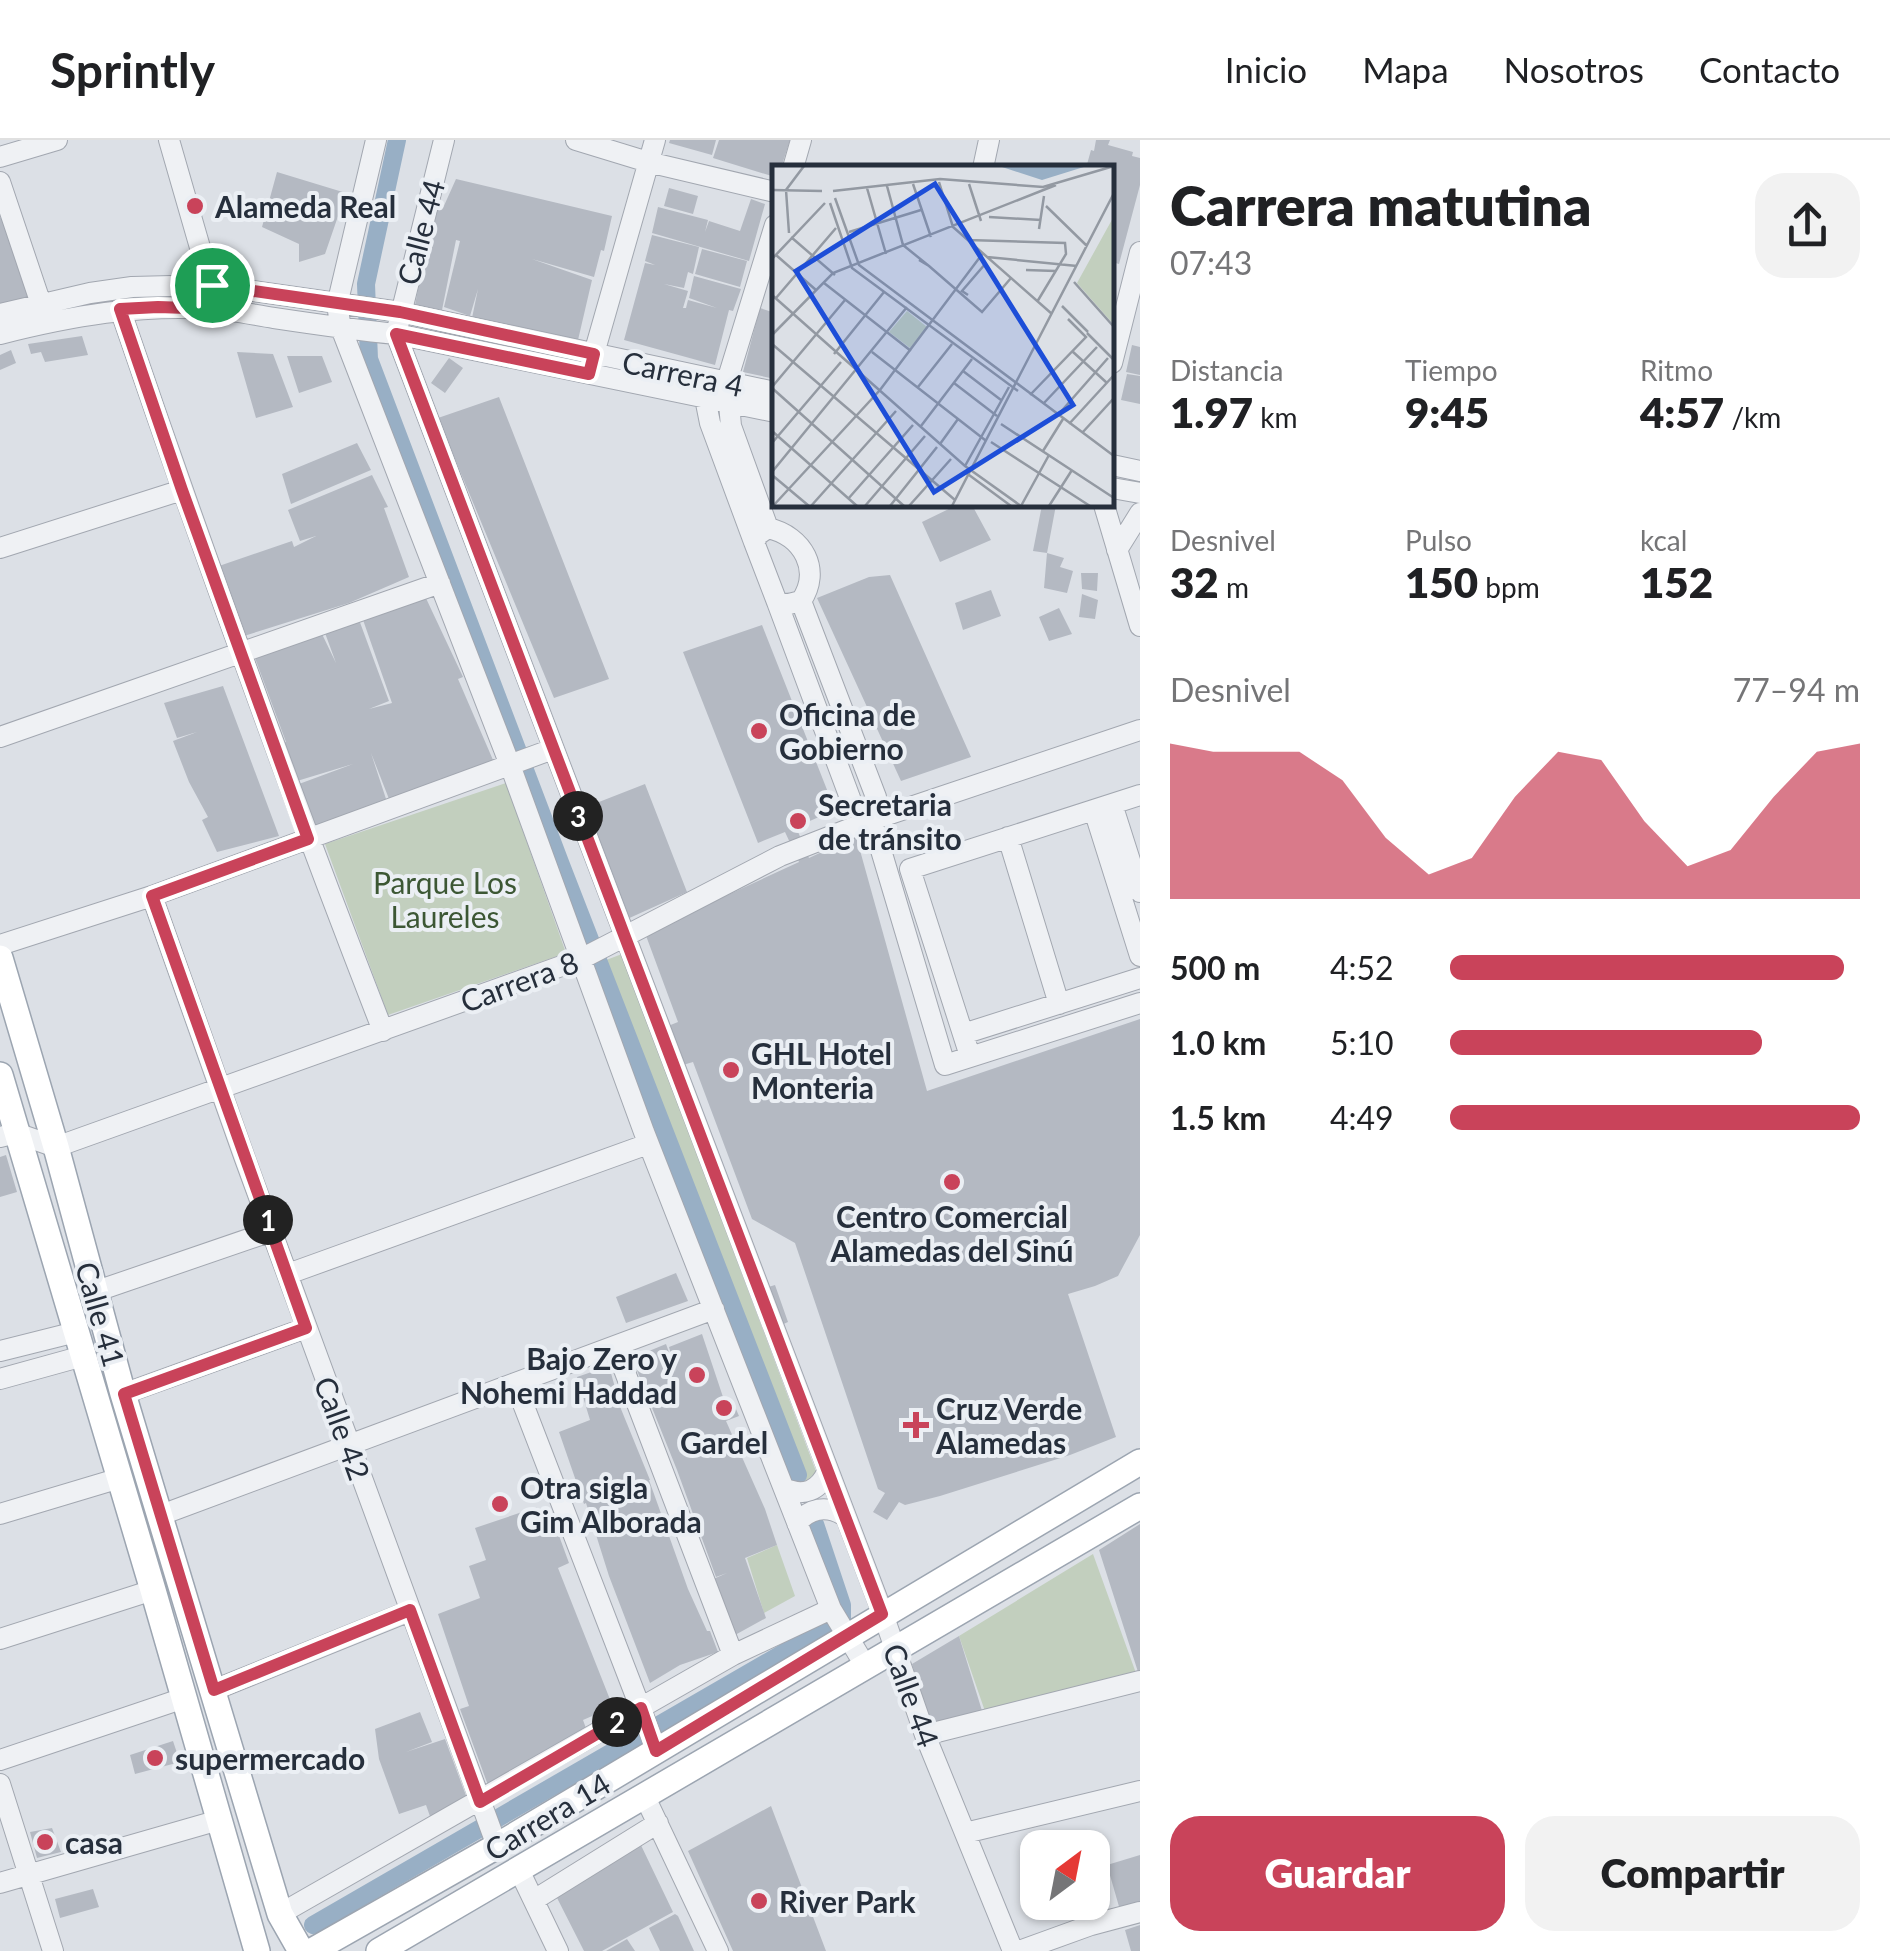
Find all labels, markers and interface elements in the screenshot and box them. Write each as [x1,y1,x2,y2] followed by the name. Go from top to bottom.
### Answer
[50,41,215,98] text: Sprintly
[1225,48,1307,90] text: Inicio
[1362,48,1449,90] text: Mapa
[1504,48,1644,90] text: Nosotros
[1699,48,1840,90] text: Contacto
[772,165,1115,508] inset map
[1170,172,1591,238] text: Carrera matutina
[1755,173,1860,278] button: share
[389,175,451,289] street label: Calle 44
[214,188,396,224] place label: Alameda Real
[184,195,206,217] marker: Alameda Real
[170,243,255,328] pin
[1170,243,1252,282] text: 07:43
[185,258,240,313] icon: arrive
[619,343,747,403] street label: Carrera 4
[1170,353,1283,387] text: Distancia
[1405,353,1498,387] text: Tiempo
[1640,353,1713,387] text: Ritmo
[1170,387,1253,437] text: 1.97
[1405,387,1489,437] text: 9:45
[1640,387,1724,437] text: 4:57
[1253,400,1298,434] text: km
[1724,400,1781,434] text: /km
[1170,523,1276,557] text: Desnivel
[1405,523,1472,557] text: Pulso
[1640,523,1687,557] text: kcal
[1170,557,1219,607] text: 32
[1405,557,1478,607] text: 150
[1640,557,1713,607] text: 152
[1219,570,1249,604] text: m
[1478,570,1540,604] text: bpm
[1170,670,1291,709] text: Desnivel
[1733,670,1860,709] text: 77–94 m
[779,696,916,766] place label: Oficina de Gobierno
[748,720,770,742] marker: Oficina de Gobierno
[818,786,962,856] place label: Secretaria de tránsito
[553,791,603,841] pin: 3
[570,799,586,833] text: 3
[787,810,809,832] marker: Secretaria de tránsito
[373,864,517,934] park label: Parque Los Laureles
[455,943,583,1019] street label: Carrera 8
[1170,948,1260,987] text: 500 m
[1330,948,1394,987] text: 4:52
[1170,1023,1266,1062] text: 1.0 km
[1330,1023,1394,1062] text: 5:10
[751,1035,892,1105] place label: GHL Hotel Monteria
[720,1059,742,1081] marker: GHL Hotel Monteria
[1170,1098,1266,1137] text: 1.5 km
[1330,1098,1394,1137] text: 4:49
[941,1171,963,1193] marker: Centro Comercial Alamedas del Sinú
[243,1195,293,1245] pin: 1
[829,1198,1074,1268] place label: Centro Comercial Alamedas del Sinú
[260,1203,276,1237] text: 1
[69,1257,133,1371] street label: Calle 41
[460,1340,677,1410] place label: Bajo Zero y Nohemi Haddad
[686,1364,708,1386] marker: Bajo Zero y Nohemi Haddad
[308,1371,378,1485] street label: Calle 42
[935,1390,1082,1460] place label: Cruz Verde Alamedas
[713,1397,735,1419] marker: Gardel
[905,1414,927,1436] marker: Cruz Verde Alamedas
[680,1424,768,1460] place label: Gardel
[520,1469,702,1539] place label: Otra sigla Gim Alborada
[489,1493,511,1515] marker: Otra sigla Gim Alborada
[877,1638,947,1752] street label: Calle 44
[592,1697,642,1747] pin: 2
[609,1705,625,1739] text: 2
[175,1740,365,1776] place label: supermercado
[144,1747,166,1769] marker: supermercado
[478,1764,616,1868] street label: Carrera 14
[1170,1816,1505,1931] button: Guardar
[1525,1816,1860,1931] button: Compartir
[65,1824,123,1860] place label: casa
[1020,1830,1110,1920] north arrow
[1020,1830,1110,1920] map controls
[34,1831,56,1853] marker: casa
[779,1883,916,1919] place label: River Park
[748,1890,770,1912] marker: River Park

